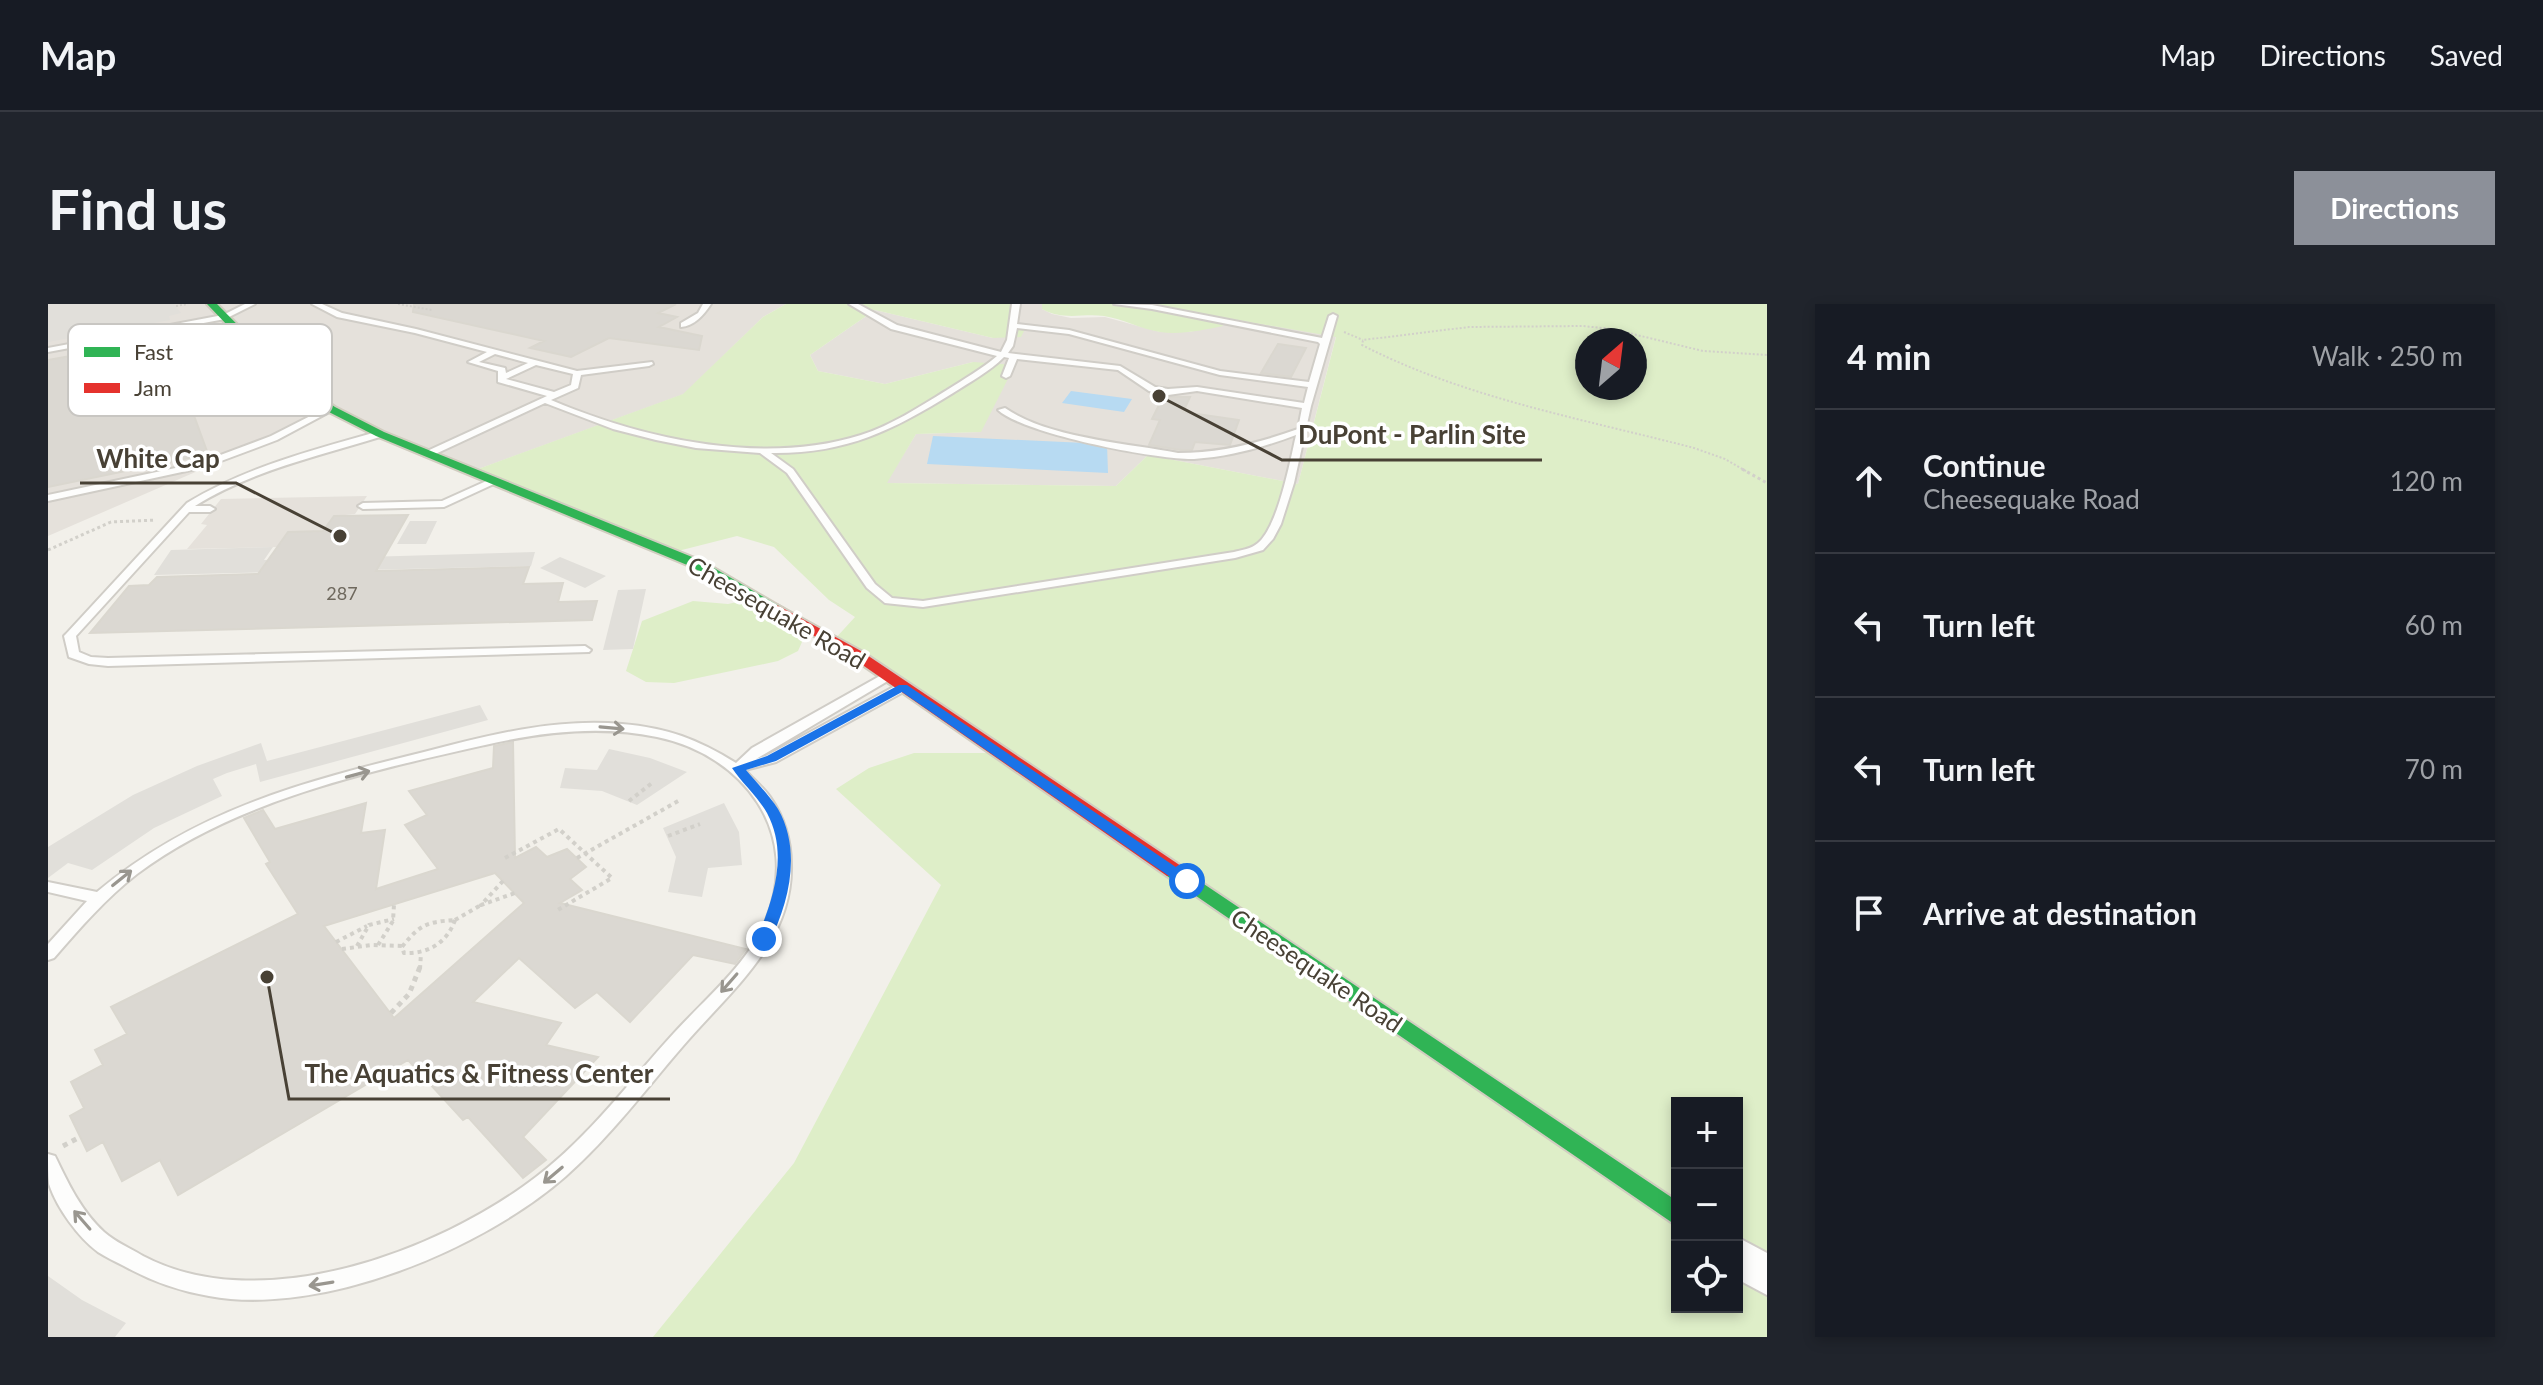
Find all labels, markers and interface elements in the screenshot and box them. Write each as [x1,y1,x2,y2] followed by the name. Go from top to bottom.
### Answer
[40,32,116,78] text: Map
[2160,38,2215,72] text: Map
[2259,38,2386,72] text: Directions
[2430,38,2503,72] text: Saved
[2294,171,2495,245] button: Directions
[48,175,227,242] text: Find us
[68,324,332,416] legend
[1575,328,1647,400] north arrow
[1847,336,1931,377] text: 4 min
[134,338,173,365] text: Fast
[2312,340,2463,372] text: Walk · 250 m
[134,374,172,401] text: Jam
[1282,410,1542,460] callout: DuPont - Parlin Site
[1298,418,1526,450] text: DuPont - Parlin Site
[80,433,236,483] callout: White Cap
[96,442,220,474] text: White Cap
[1923,447,2046,483] text: Continue
[1847,459,1891,503] icon: ahead
[2390,465,2463,497] text: 120 m
[1923,483,2140,515] text: Cheesequake Road
[683,549,871,675] street label: Cheesequake Road
[326,582,358,604] house number: 287
[1847,603,1891,647] icon: left
[1923,607,2035,643] text: Turn left
[2405,609,2463,641] text: 60 m
[598,720,625,735] one-way arrow
[1847,747,1891,791] icon: left
[1923,751,2035,787] text: Turn left
[2405,753,2463,785] text: 70 m
[344,766,370,781] one-way arrow
[1169,863,1205,899] route start
[111,869,132,887] one-way arrow
[1847,891,1891,935] icon: arrive
[1923,895,2197,931] text: Arrive at destination
[1226,902,1408,1038] street label: Cheesequake Road
[746,921,782,957] route end
[720,973,738,993] one-way arrow
[289,1049,670,1099] callout: The Aquatics & Fitness Center
[305,1057,654,1089] text: The Aquatics & Fitness Center
[1671,1097,1743,1313] map controls
[1671,1097,1743,1169] button: +
[543,1166,564,1184] one-way arrow
[1671,1169,1743,1241] button: −
[73,1210,91,1231] one-way arrow
[1671,1241,1743,1313] button: locate
[308,1277,334,1292] one-way arrow

